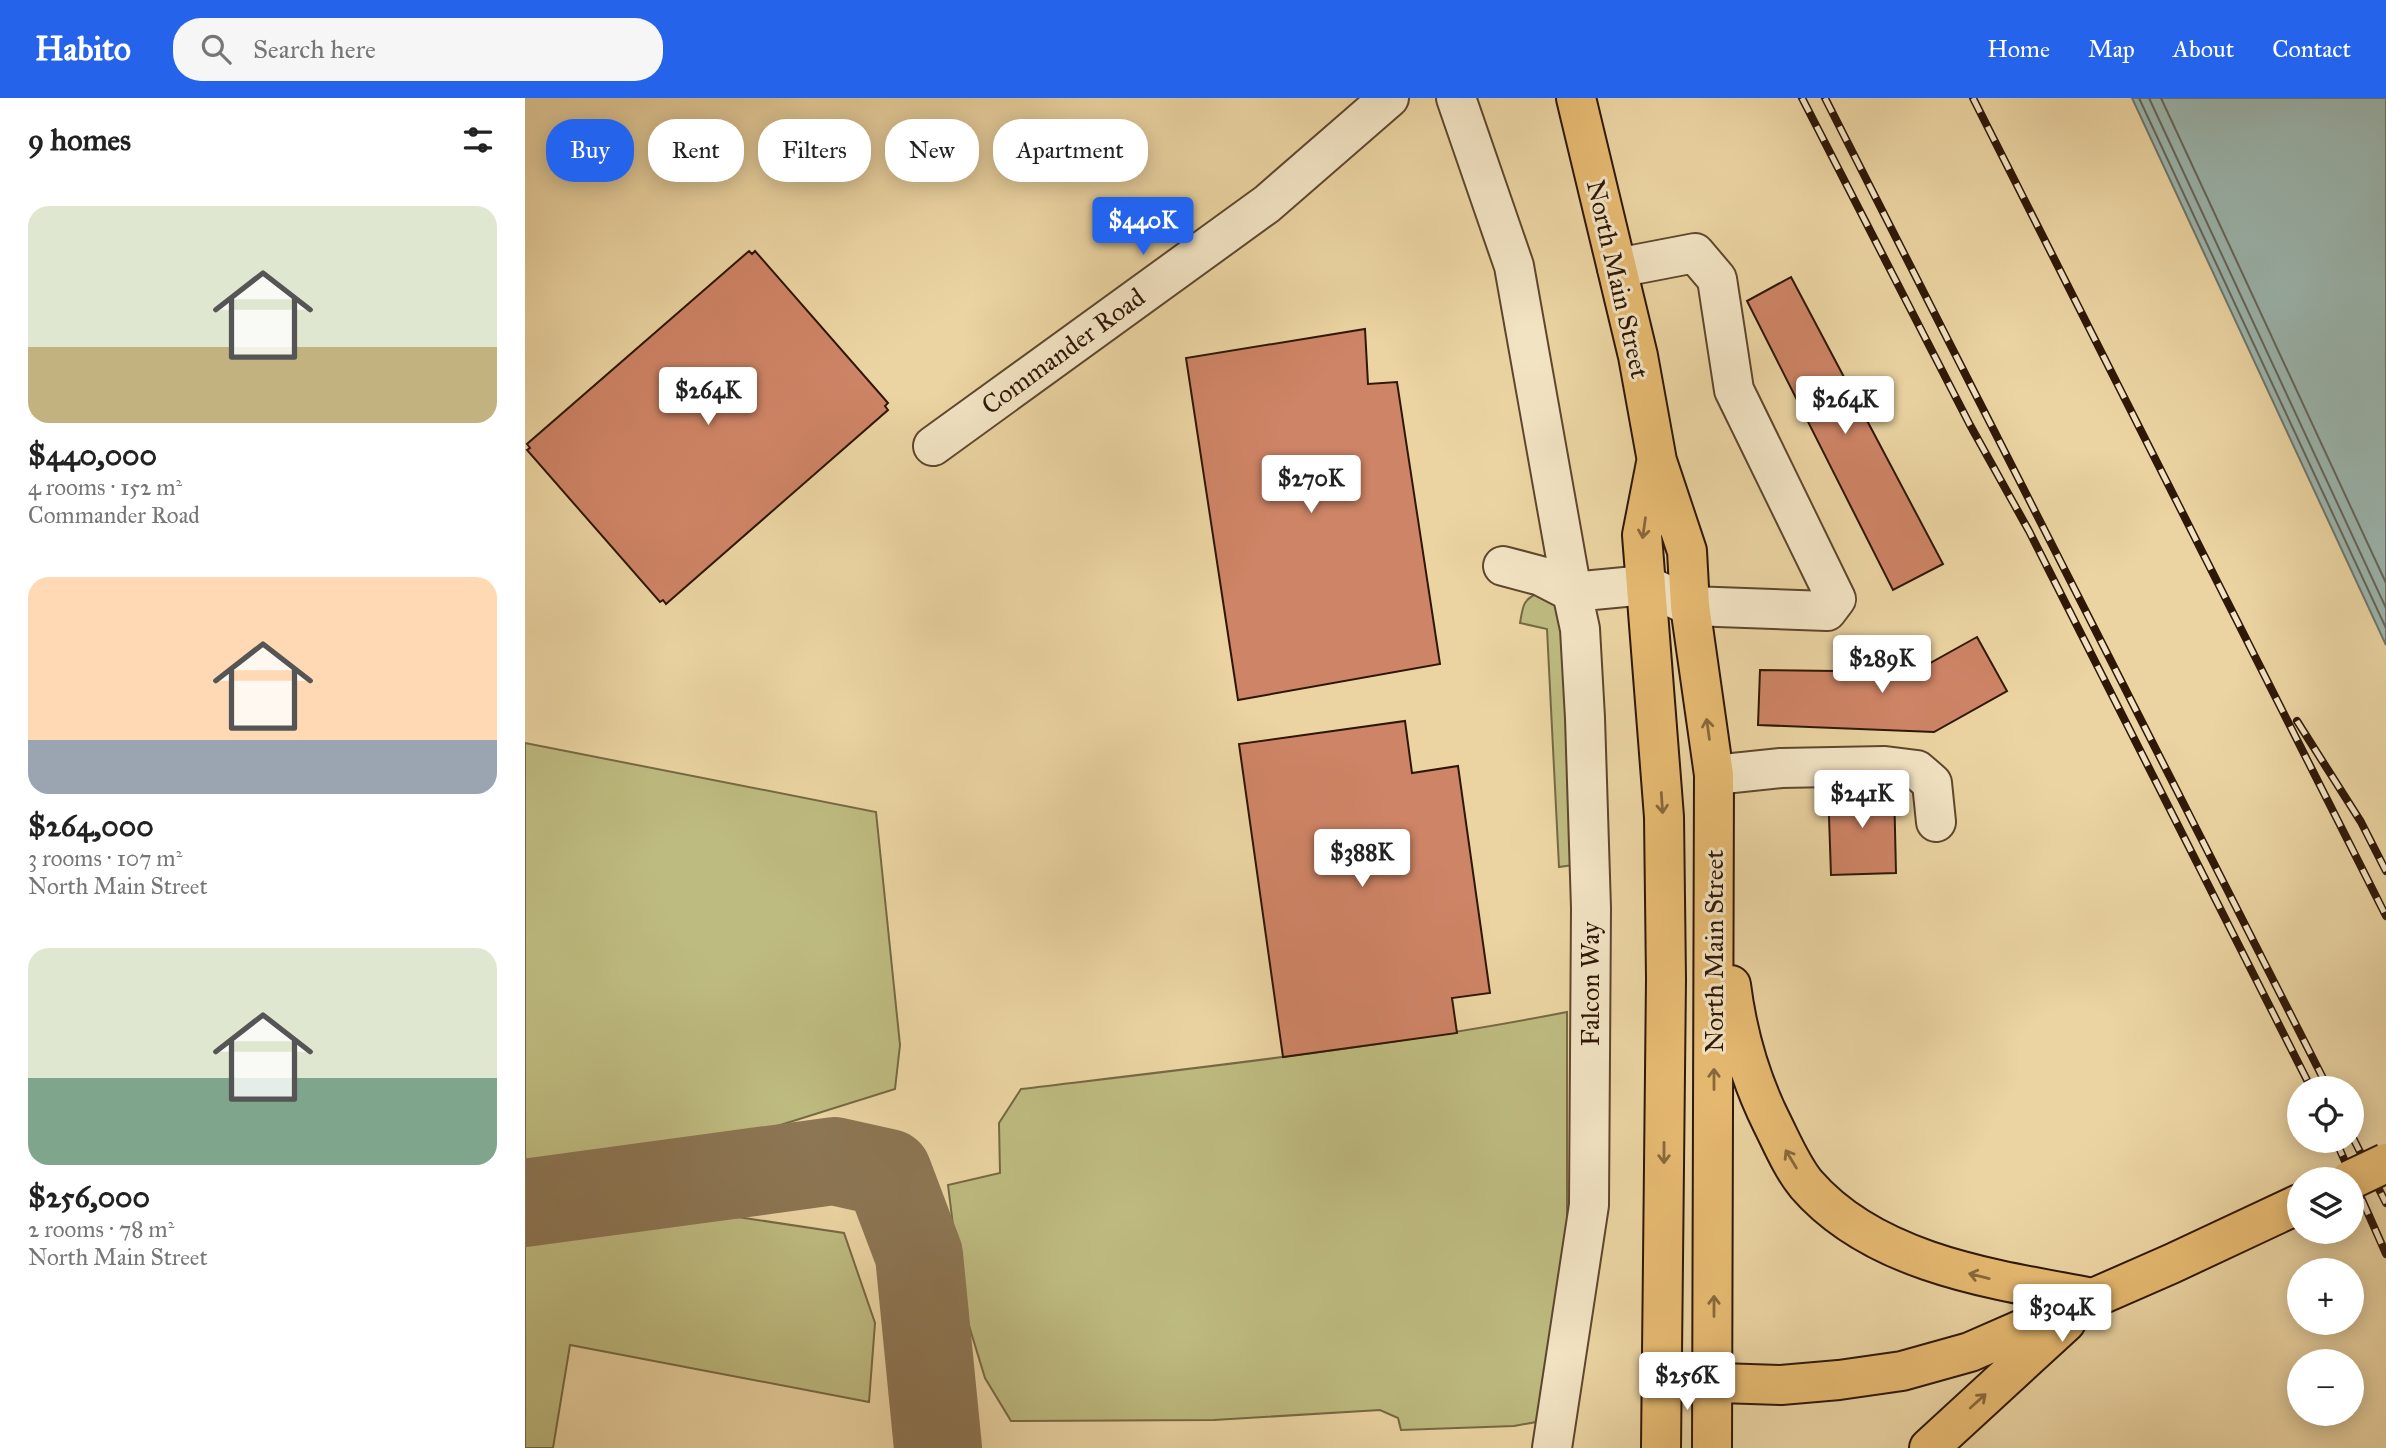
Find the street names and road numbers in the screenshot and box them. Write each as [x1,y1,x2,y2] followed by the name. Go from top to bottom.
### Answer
[1580,177,1656,381] street label: North Main Street
[975,281,1151,421] street label: Commander Road
[1698,850,1730,1053] street label: North Main Street
[1574,921,1606,1046] street label: Falcon Way

